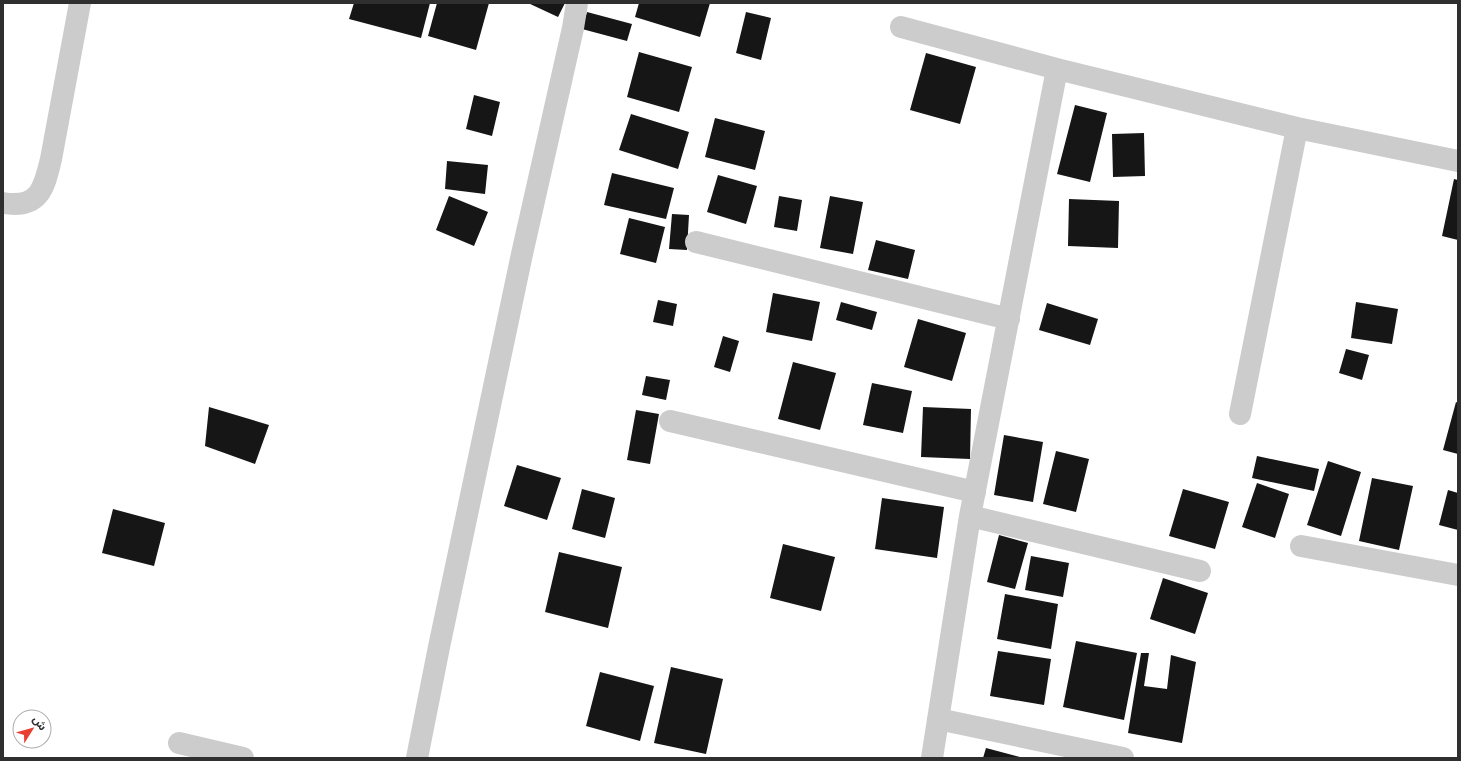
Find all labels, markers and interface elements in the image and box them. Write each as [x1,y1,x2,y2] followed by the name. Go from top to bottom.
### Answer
[12,709,52,749] north arrow
[30,713,49,733] text: ش

